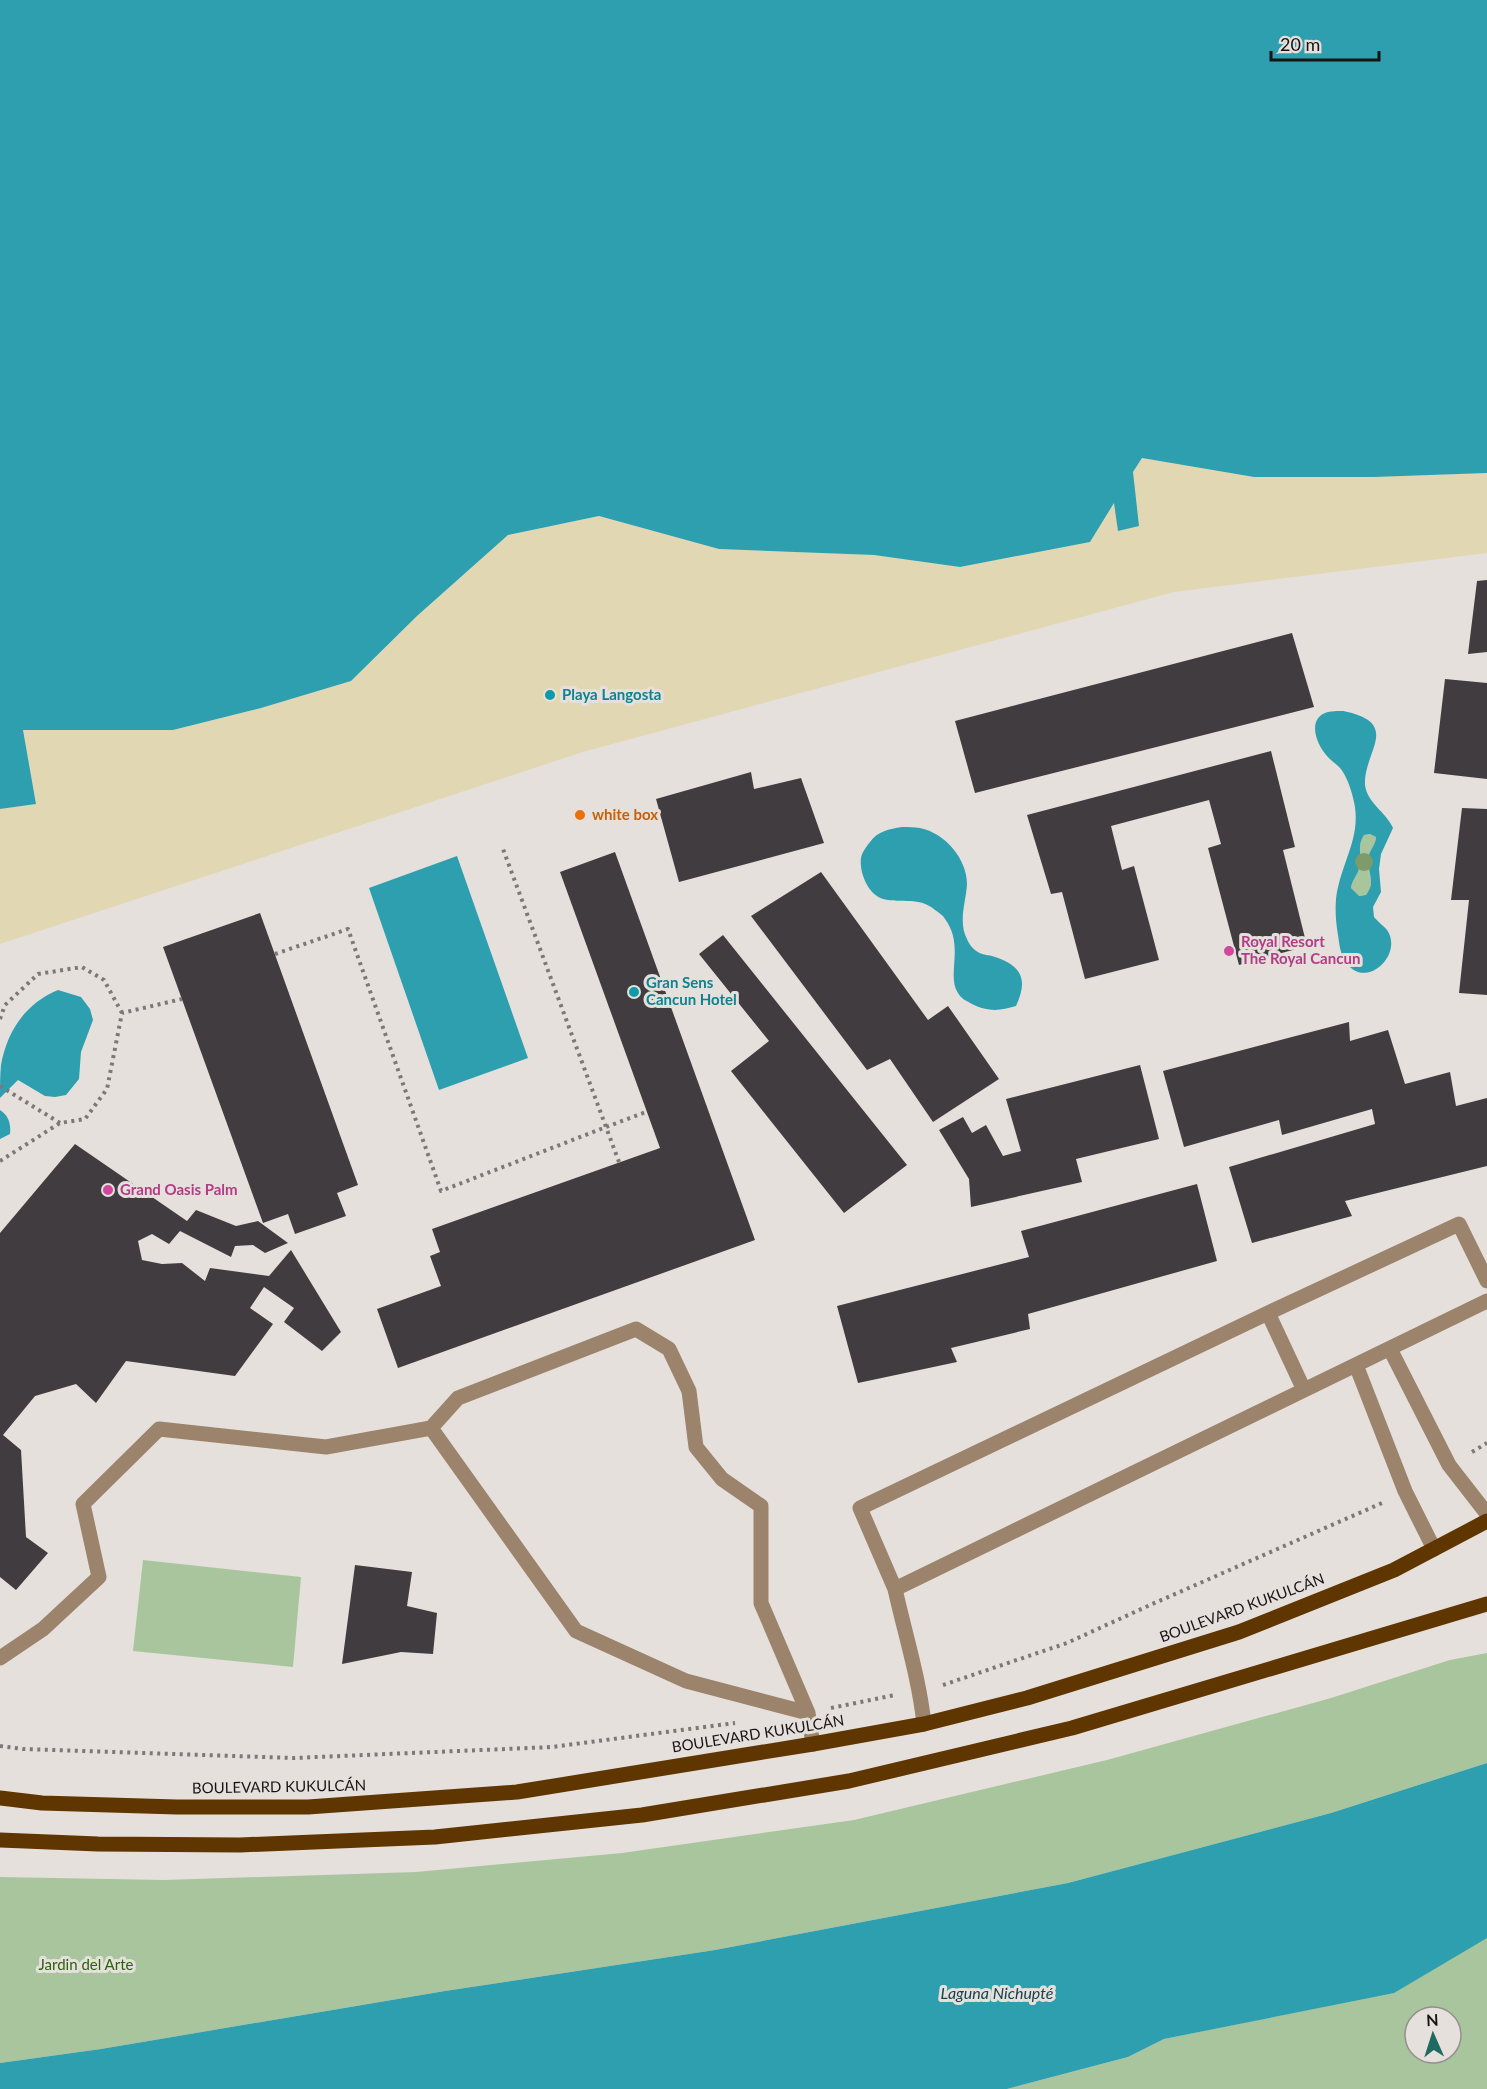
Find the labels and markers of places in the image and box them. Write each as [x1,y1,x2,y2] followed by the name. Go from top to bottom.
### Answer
[562,685,661,703] place label: Playa Langosta
[543,688,557,702] marker: Playa Langosta
[592,805,658,823] place label: white box
[573,808,587,822] marker: white box
[1241,932,1360,967] place label: Royal Resort The Royal Cancun
[1222,944,1236,958] marker: Royal Resort The Royal Cancun
[646,973,737,1008] place label: Gran Sens Cancun Hotel
[627,985,641,999] marker: Gran Sens Cancun Hotel
[120,1180,238,1198] place label: Grand Oasis Palm
[101,1183,115,1197] marker: Grand Oasis Palm

